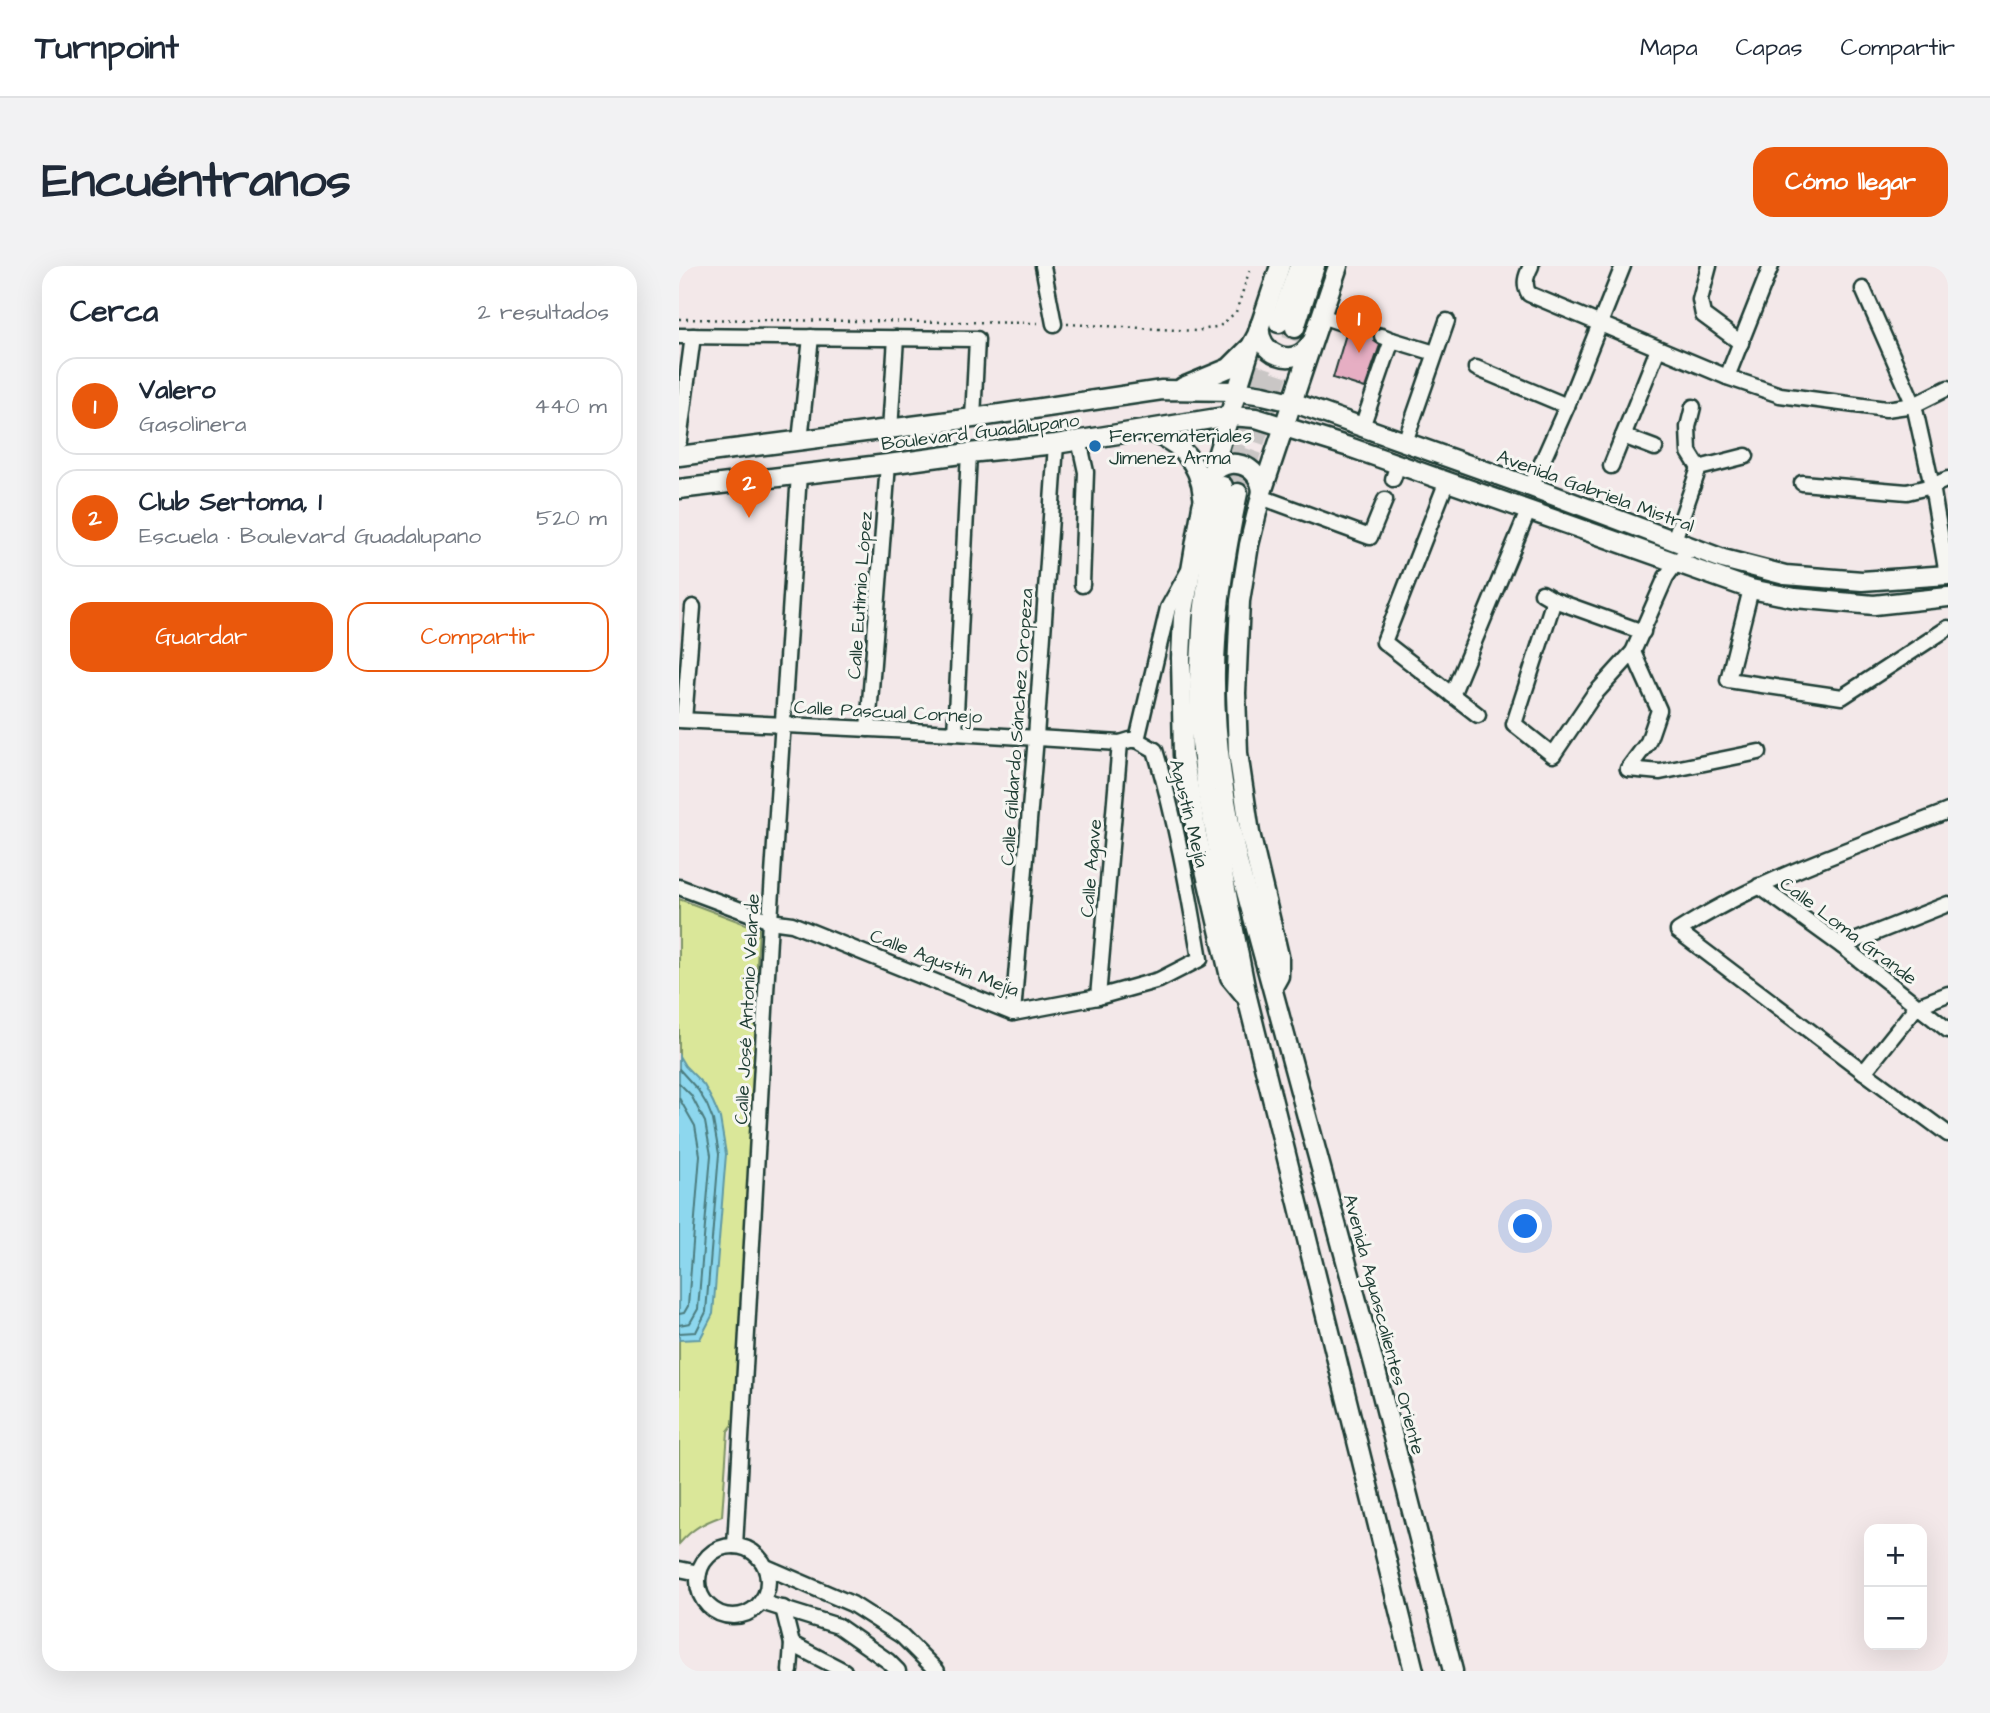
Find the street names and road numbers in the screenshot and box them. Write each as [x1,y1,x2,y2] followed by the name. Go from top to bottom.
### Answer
[880,407,1081,458] street label: Boulevard Guadalupano
[1493,443,1698,540] street label: Avenida Gabriela Mistral
[841,510,880,680] street label: Calle Eutimio López
[994,587,1041,867] street label: Calle Gildardo Sánchez Oropeza
[793,694,983,731] street label: Calle Pascual Cornejo
[1161,756,1215,871] street label: Agustín Mejía
[1074,818,1110,919] street label: Calle Agave
[1774,871,1922,992] street label: Calle Loma Grande
[728,893,767,1125] street label: Calle José Antonio Velarde
[866,923,1023,1005] street label: Calle Agustín Mejía
[1335,1191,1431,1458] street label: Avenida Aguascalientes Oriente

